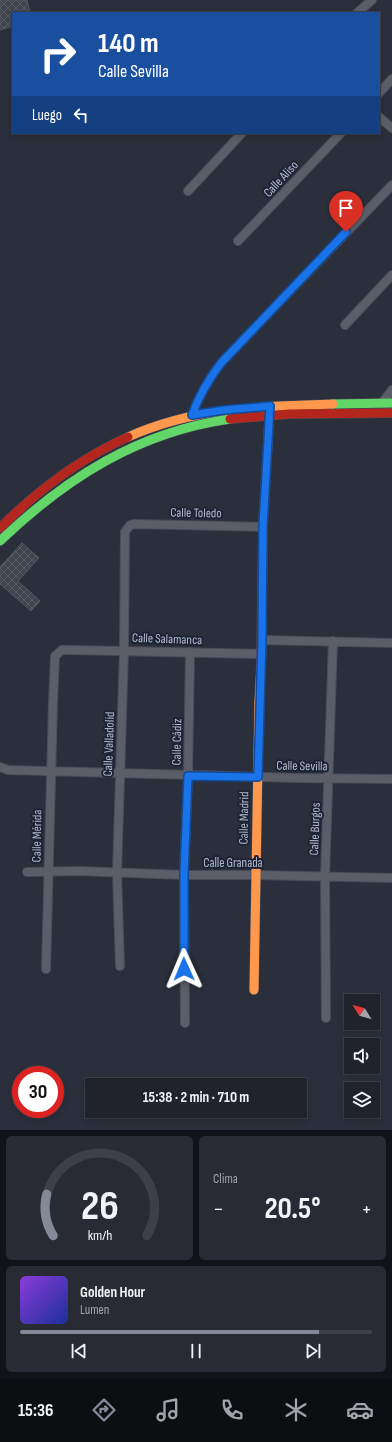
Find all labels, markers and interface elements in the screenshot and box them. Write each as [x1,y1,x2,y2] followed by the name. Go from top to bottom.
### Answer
[98,27,159,60] text: 140 m
[32,28,84,80] icon: right
[98,61,169,82] text: Calle Sevilla
[70,104,92,126] icon: left
[32,106,62,125] text: Luego
[260,157,302,201] street label: Calle Aliso
[329,191,363,232] pin
[335,197,357,219] icon: arrive
[170,505,222,521] street label: Calle Toledo
[132,630,202,648] street label: Calle Salamanca
[100,711,118,777] street label: Calle Valladolid
[169,718,185,766] street label: Calle Cádiz
[276,758,328,774] street label: Calle Sevilla
[236,791,252,845] street label: Calle Madrid
[306,802,324,856] street label: Calle Burgos
[29,809,45,863] street label: Calle Mérida
[203,855,263,871] street label: Calle Granada
[163,948,205,990] position arrow
[344,994,380,1030] north arrow
[344,994,380,1118] map controls
[344,1038,380,1074] button: sound
[12,1066,64,1118] speed limit sign: 30
[344,1082,380,1118] button: layers
[143,1088,249,1107] text: 15:38 · 2 min · 710 m
[213,1171,238,1187] text: Clima
[81,1182,118,1231] text: 26
[264,1191,321,1227] text: 20.5°
[213,1196,224,1223] text: −
[361,1196,372,1223] text: +
[87,1227,112,1244] text: km/h
[80,1283,145,1302] text: Golden Hour
[80,1302,109,1318] text: Lumen
[68,1340,90,1362] icon: previous
[185,1340,207,1362] icon: pause
[302,1340,324,1362] icon: next
[90,1396,118,1424] icon: directions
[154,1396,182,1424] icon: music
[218,1396,246,1424] icon: phone
[282,1396,310,1424] icon: climate
[346,1396,374,1424] icon: car
[18,1400,54,1421] text: 15:36

